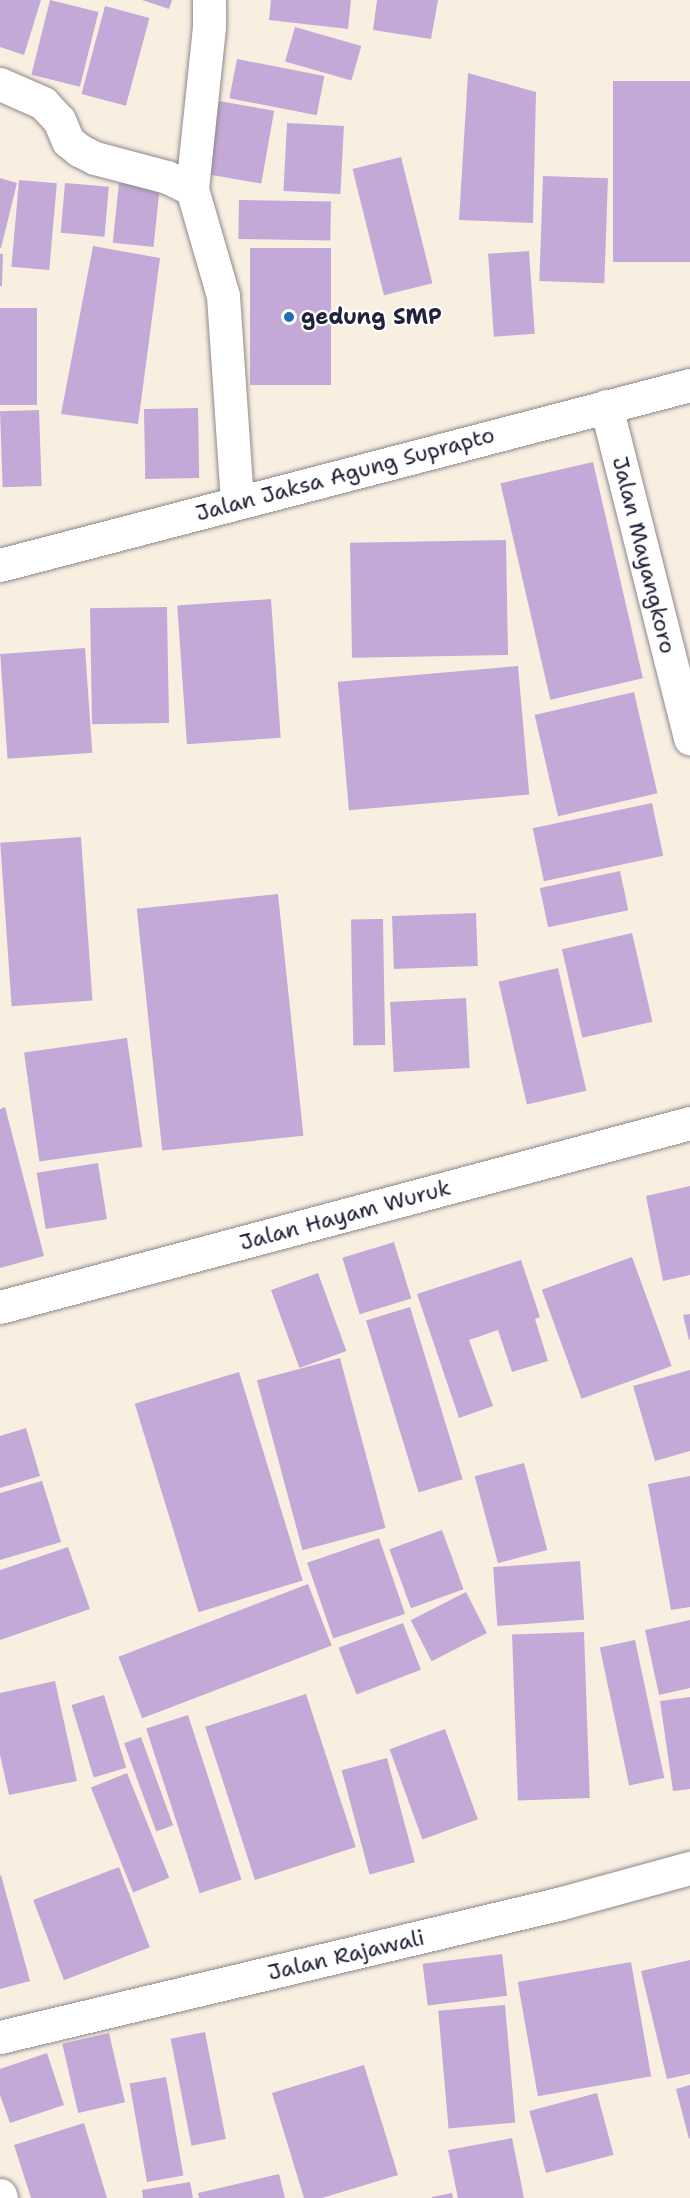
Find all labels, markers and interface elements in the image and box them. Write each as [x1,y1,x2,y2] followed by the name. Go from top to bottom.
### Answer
[301,304,442,330] place label: gedung SMP
[282,310,296,324] marker: gedung SMP
[193,421,497,527] street label: Jalan Jaksa Agung Suprapto
[607,454,681,656] street label: Jalan Mayangkoro
[237,1174,453,1256] street label: Jalan Hayam Wuruk
[265,1924,427,1986] street label: Jalan Rajawali

